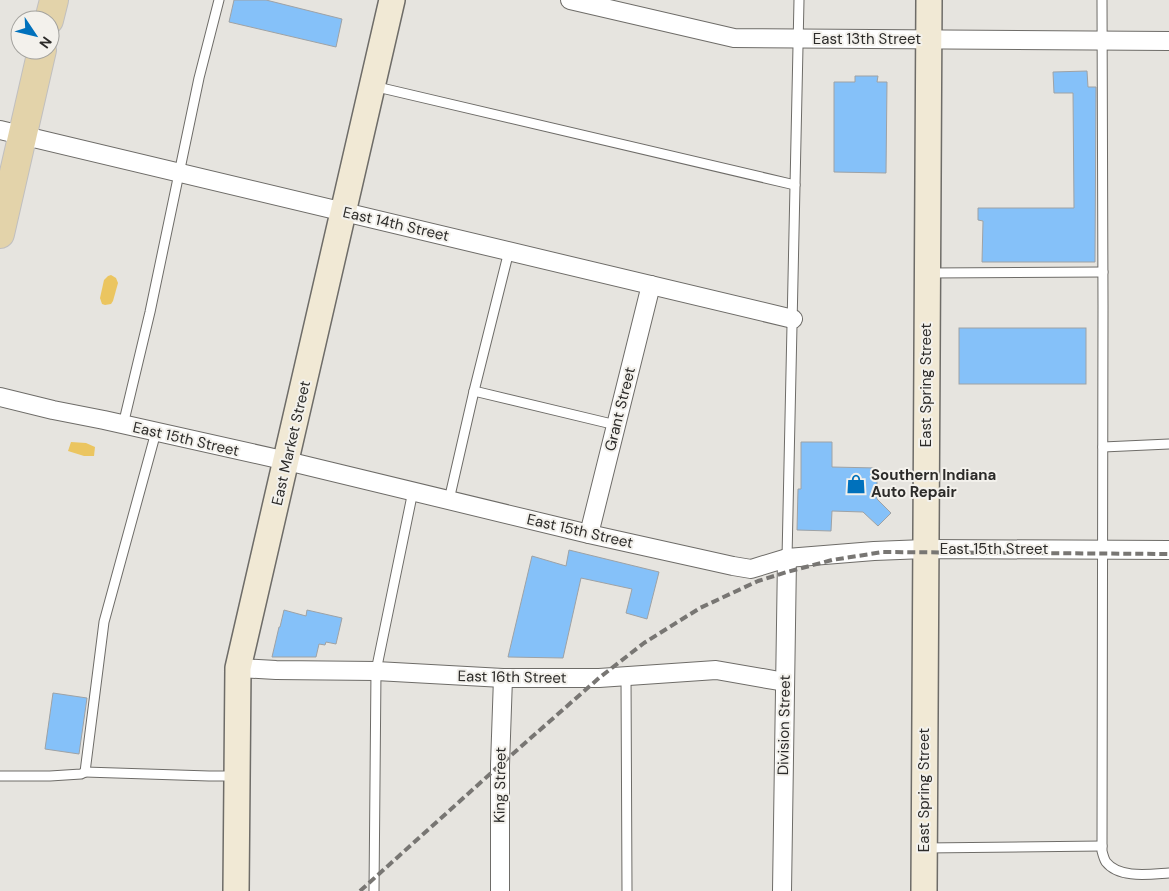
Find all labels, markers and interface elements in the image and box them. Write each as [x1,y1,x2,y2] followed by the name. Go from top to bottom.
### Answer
[10,10,60,60] north arrow
[813,29,921,49] street label: East 13th Street
[35,33,56,52] text: N
[341,202,451,246] street label: East 14th Street
[916,323,936,447] street label: East Spring Street
[600,365,640,453] street label: Grant Street
[267,378,315,507] street label: East Market Street
[131,417,241,461] street label: East 15th Street
[871,465,996,502] place label: Southern Indiana Auto Repair
[845,473,867,495] shop icon: Southern Indiana Auto Repair
[525,509,635,553] street label: East 15th Street
[940,539,1048,559] street label: East 15th Street
[457,666,567,688] street label: East 16th Street
[773,674,795,775] street label: Division Street
[914,728,934,852] street label: East Spring Street
[489,747,511,823] street label: King Street

